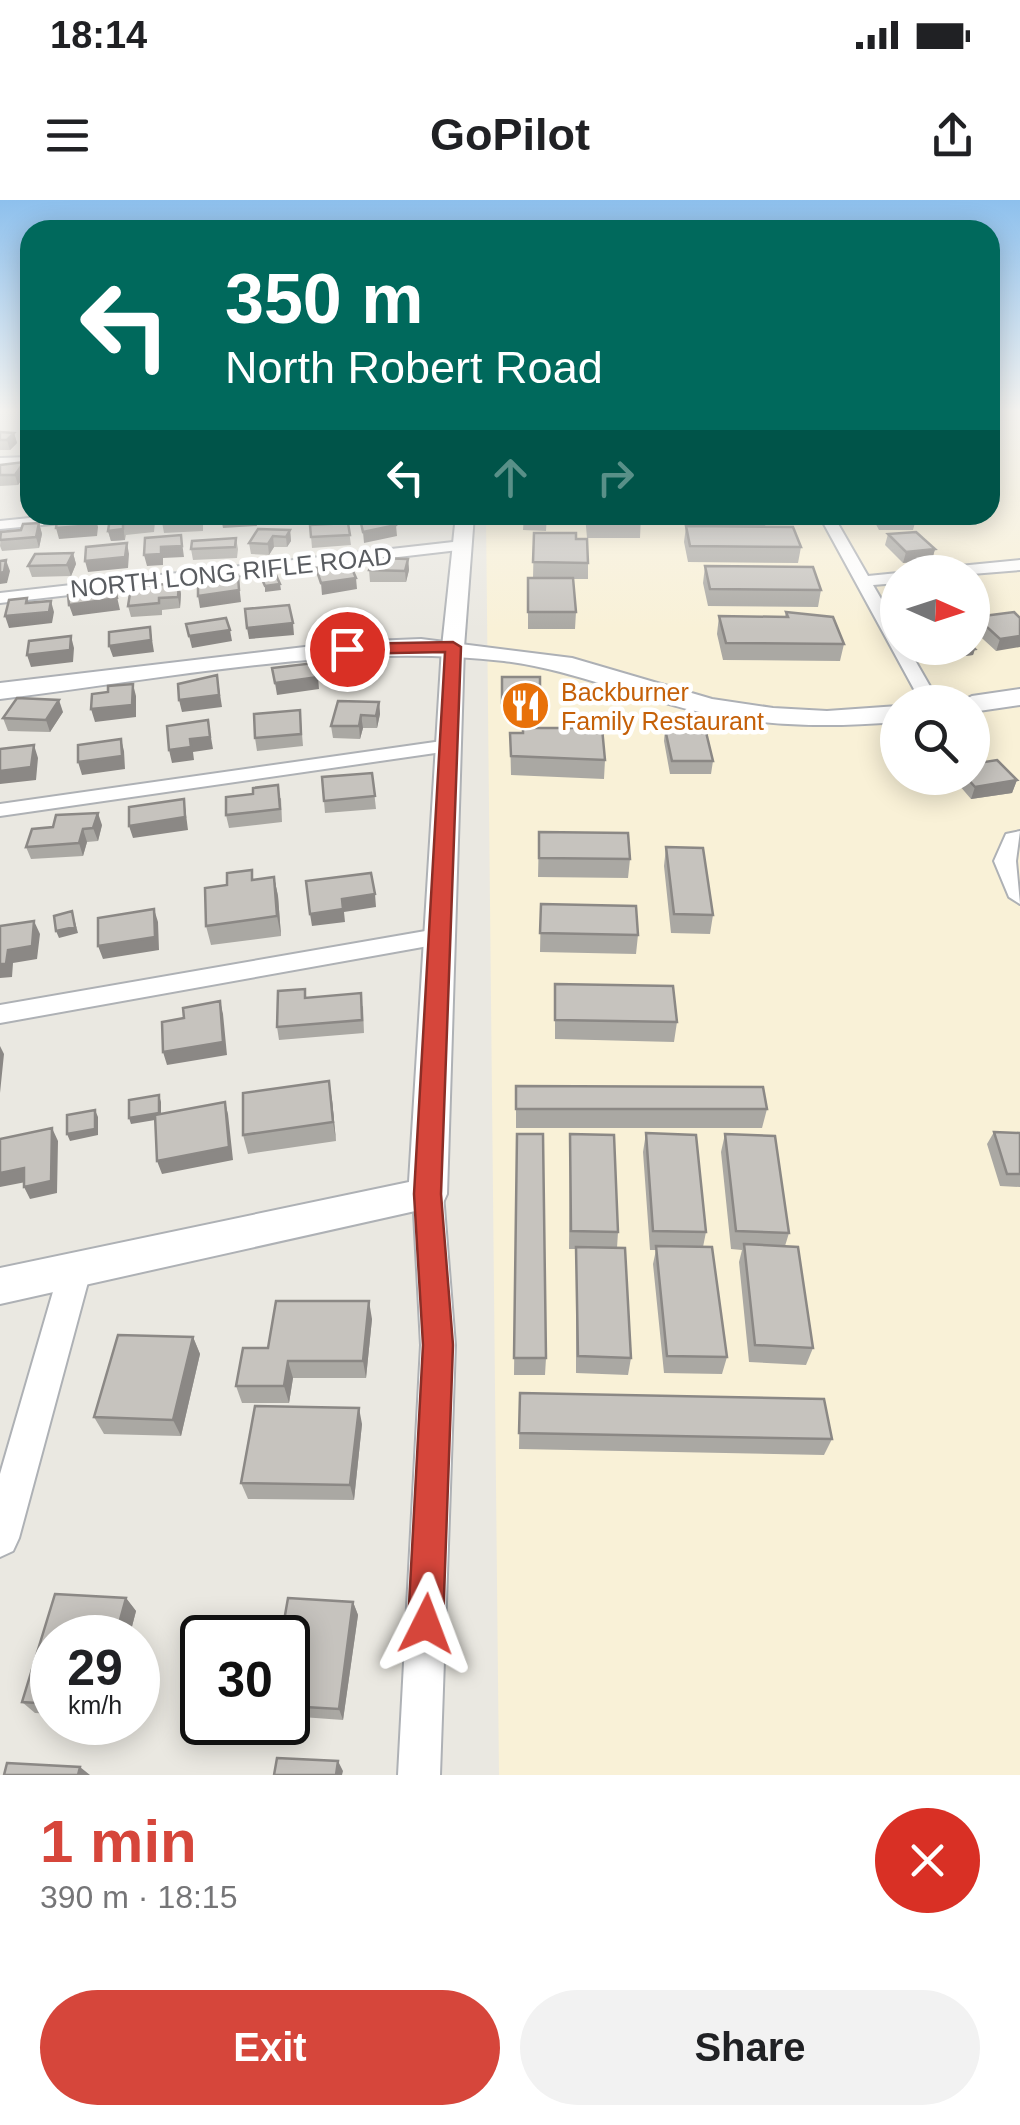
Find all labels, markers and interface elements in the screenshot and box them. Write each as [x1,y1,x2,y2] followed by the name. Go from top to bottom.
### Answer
[50,14,147,56] text: 18:14
[40,108,95,163] icon: menu
[925,108,980,163] icon: share
[430,109,590,160] text: GoPilot
[60,260,190,390] icon: left
[225,260,423,338] text: 350 m
[225,342,603,393] text: North Robert Road
[378,450,433,505] icon: left
[483,450,538,505] icon: ahead
[588,450,643,505] icon: right
[69,541,393,603] street label: NORTH LONG RIFLE ROAD
[880,555,990,665] north arrow
[880,555,990,795] map controls
[305,607,390,692] pin
[320,622,375,677] icon: arrive
[561,678,764,735] place label: Backburner Family Restaurant
[500,680,552,732] restaurant icon: Backburner Family Restaurant
[880,685,990,795] button: search
[374,1572,478,1676] position arrow
[180,1615,310,1745] speed limit sign: 30
[67,1640,123,1696] text: 29
[68,1691,122,1719] text: km/h
[40,1808,197,1875] text: 1 min
[875,1808,980,1913] button: close
[40,1879,237,1915] text: 390 m · 18:15
[40,1990,500,2105] button: Exit
[520,1990,980,2105] button: Share

